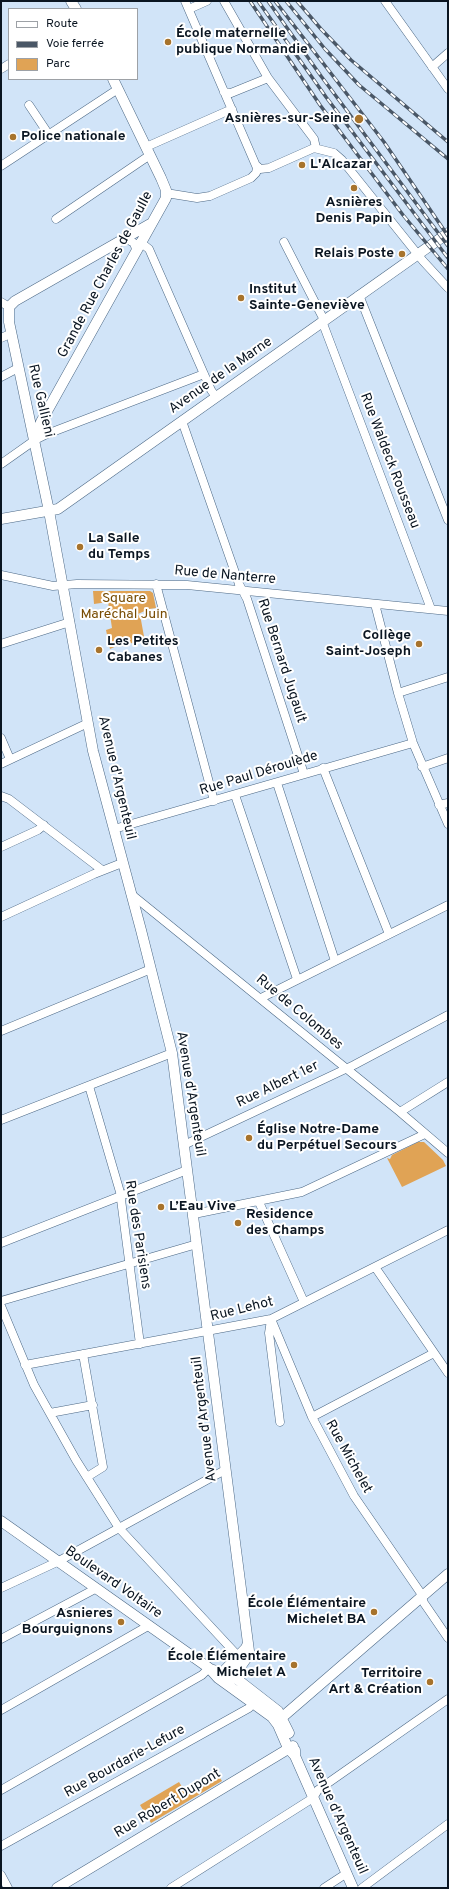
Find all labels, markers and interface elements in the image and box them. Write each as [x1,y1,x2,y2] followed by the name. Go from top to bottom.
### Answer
[8,8,138,80] legend
[46,16,78,32] text: Route
[176,26,308,58] place label: École maternelle publique Normandie
[46,36,104,52] text: Voie ferrée
[163,37,173,47] marker: École maternelle publique Normandie
[46,56,70,72] text: Parc
[225,111,350,127] place label: Asnières-sur-Seine
[353,113,365,125] marker: Asnières-sur-Seine
[21,129,125,145] place label: Police nationale
[8,132,18,142] marker: Police nationale
[310,157,372,173] place label: L'Alcazar
[297,160,307,170] marker: L'Alcazar
[349,183,359,193] marker: Asnières Denis Papin
[55,189,157,361] street label: Grande Rue Charles de Gaulle
[315,195,393,228] place label: Asnières Denis Papin
[314,246,394,262] place label: Relais Poste
[397,249,407,259] marker: Relais Poste
[249,282,365,314] place label: Institut Sainte-Geneviève
[236,293,246,303] marker: Institut Sainte-Geneviève
[166,334,276,418] street label: Avenue de la Marne
[23,363,57,439] street label: Rue Gallieni
[355,391,423,531] street label: Rue Waldeck Rousseau
[88,531,150,564] place label: La Salle du Temps
[75,542,85,552] marker: La Salle du Temps
[173,563,277,589] street label: Rue de Nanterre
[80,591,168,624] park label: Square Maréchal Juin
[253,597,309,725] street label: Rue Bernard Jugault
[325,628,411,660] place label: Collège Saint-Joseph
[107,634,179,666] place label: Les Petites Cabanes
[414,639,424,649] marker: Collège Saint-Joseph
[94,645,104,655] marker: Les Petites Cabanes
[94,714,138,842] street label: Avenue d'Argenteuil
[198,748,320,800] street label: Rue Paul Déroulède
[252,972,346,1054] street label: Rue de Colombes
[172,1030,208,1158] street label: Avenue d'Argenteuil
[234,1058,322,1112] street label: Rue Albert 1er
[257,1122,397,1154] place label: Église Notre-Dame du Perpétuel Secours
[244,1133,254,1143] marker: Église Notre-Dame du Perpétuel Secours
[120,1179,154,1291] street label: Rue des Parisiens
[169,1199,236,1215] place label: L’Eau Vive
[156,1202,166,1212] marker: L’Eau Vive
[246,1207,324,1240] place label: Residence des Champs
[233,1218,243,1228] marker: Residence des Champs
[209,1294,275,1326] street label: Rue Lehot
[189,1355,221,1483] street label: Avenue d'Argenteuil
[321,1417,375,1497] street label: Rue Michelet
[61,1543,165,1623] street label: Boulevard Voltaire
[248,1596,366,1628] place label: École Élémentaire Michelet BA
[22,1606,113,1638] place label: Asnieres Bourguignons
[369,1607,379,1617] marker: École Élémentaire Michelet BA
[116,1617,126,1627] marker: Asnieres Bourguignons
[168,1649,286,1682] place label: École Élémentaire Michelet A
[289,1660,299,1670] marker: École Élémentaire Michelet A
[329,1666,422,1698] place label: Territoire Art & Création
[425,1677,435,1687] marker: Territoire Art & Création
[62,1722,188,1802] street label: Rue Bourdarie-Lefure
[304,1755,370,1877] street label: Avenue d'Argenteuil
[112,1766,224,1842] street label: Rue Robert Dupont

